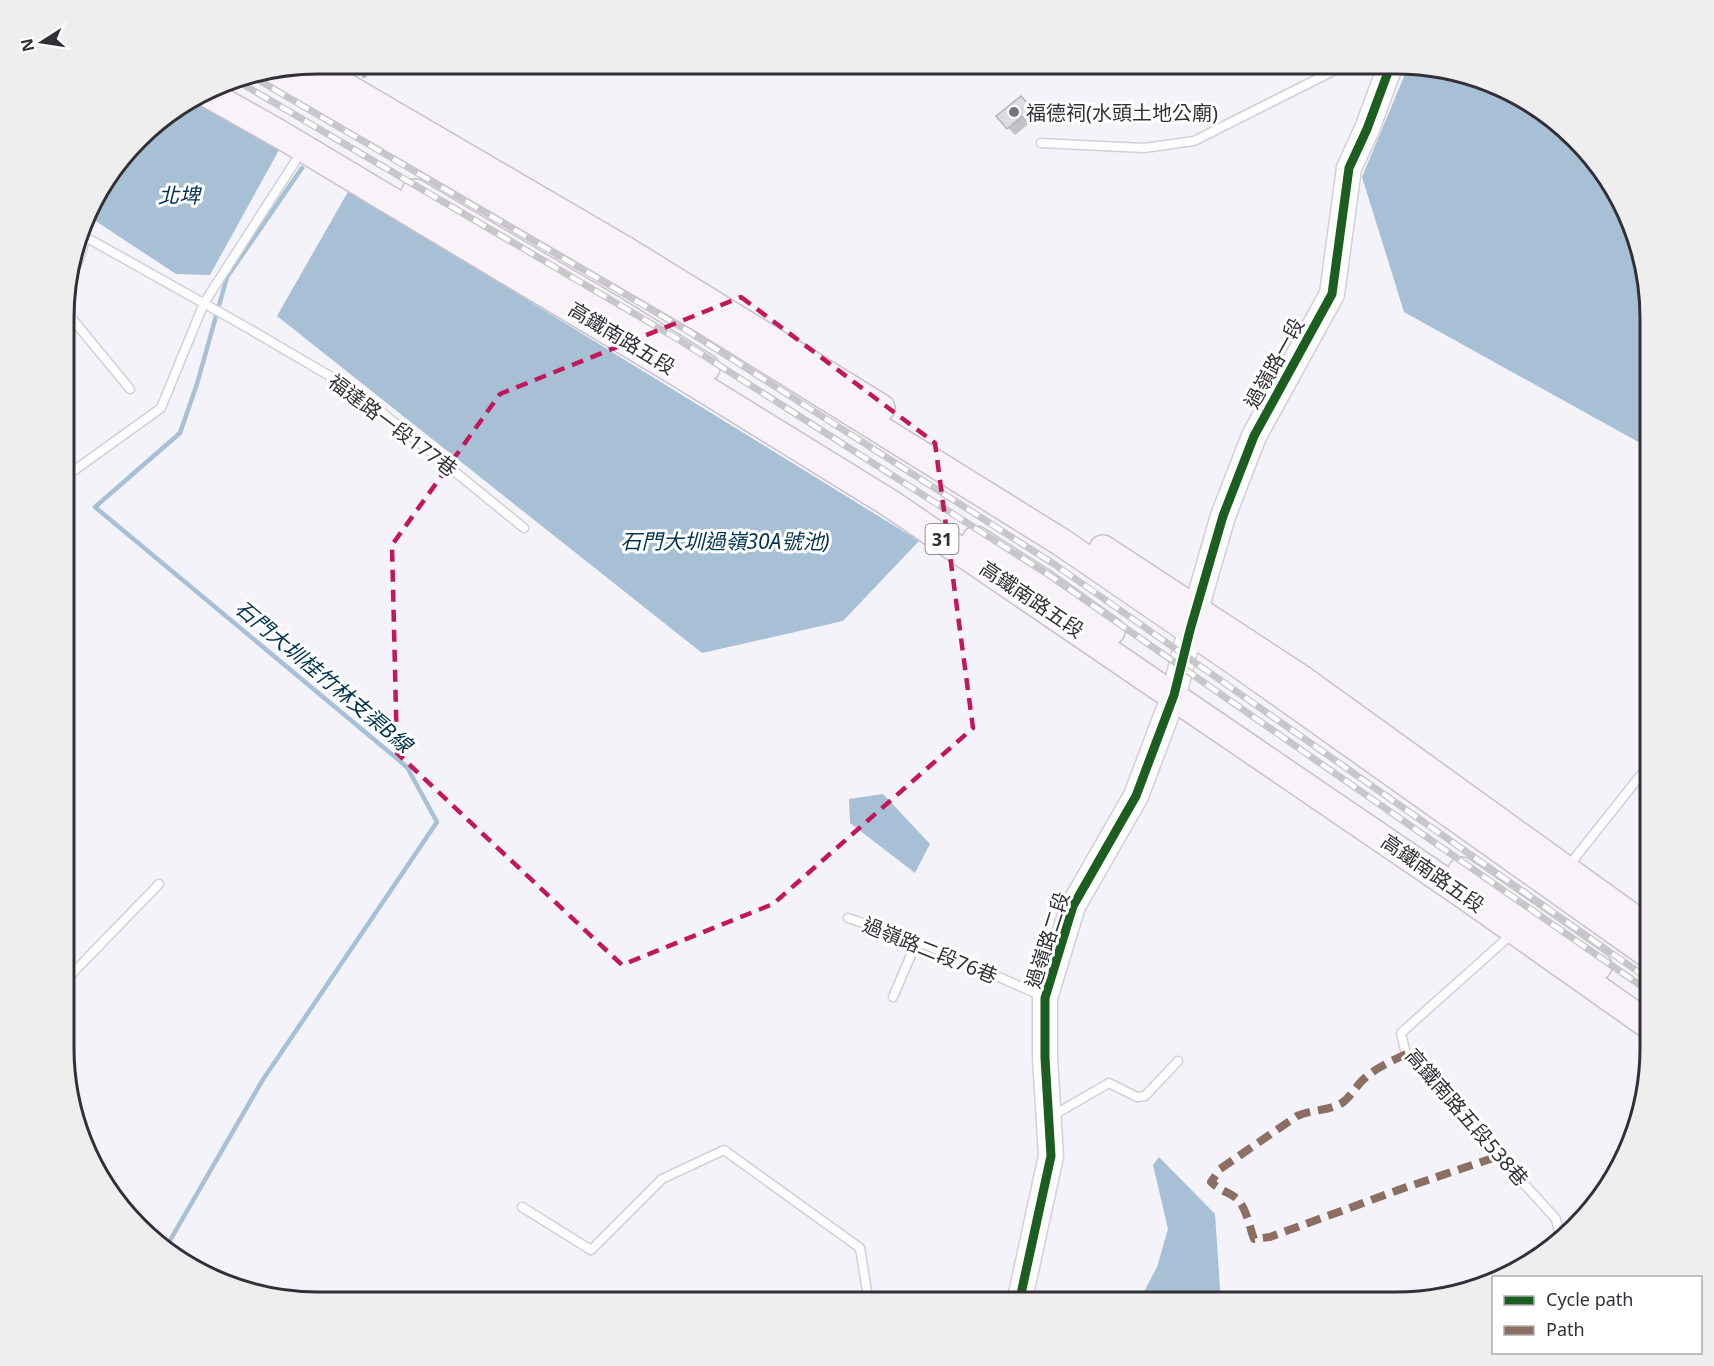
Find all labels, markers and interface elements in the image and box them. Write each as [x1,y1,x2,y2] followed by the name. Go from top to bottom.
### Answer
[12,12,72,72] north arrow
[15,36,39,54] text: N
[1026,99,1218,126] place label: 福德祠(水頭土地公廟)
[1007,105,1021,119] marker: 福德祠(水頭土地公廟)
[158,181,203,209] water label: 北埤
[564,296,680,380] street label: 高鐵南路五段
[1238,313,1310,413] street label: 過嶺路一段
[323,368,463,482] street label: 福達路一段177巷
[926,524,958,554] road number: 31
[620,527,830,555] water label: 石門大圳過嶺30A號池)
[975,554,1089,644] street label: 高鐵南路五段
[230,594,420,760] water label: 石門大圳桂竹林支渠B線
[1376,828,1490,918] street label: 高鐵南路五段
[1019,888,1075,992] street label: 過嶺路二段
[859,911,1001,989] street label: 過嶺路二段76巷
[1400,1042,1534,1192] street label: 高鐵南路五段538巷
[1492,1276,1702,1354] legend
[1546,1287,1633,1311] text: Cycle path
[1546,1317,1585,1341] text: Path

